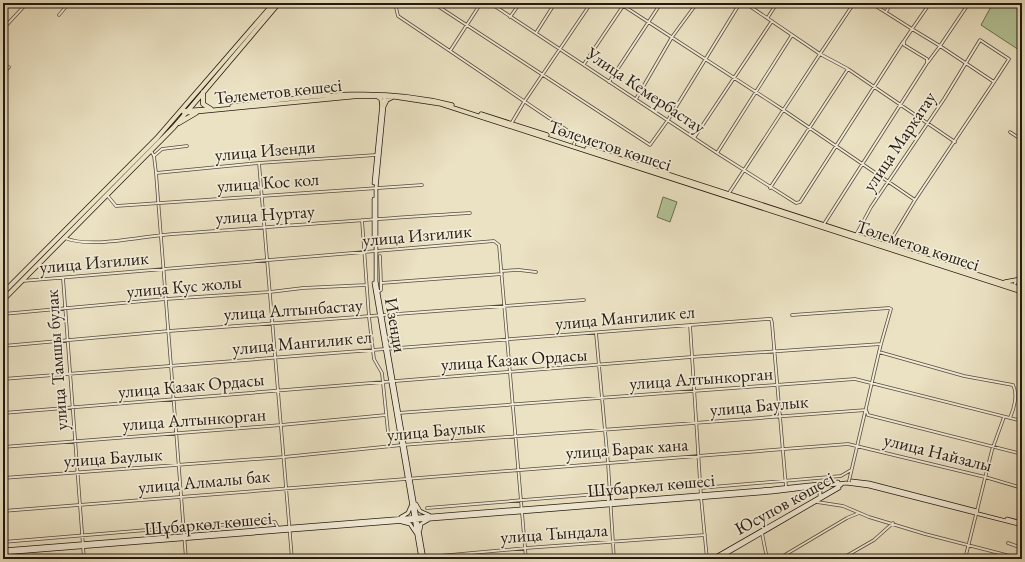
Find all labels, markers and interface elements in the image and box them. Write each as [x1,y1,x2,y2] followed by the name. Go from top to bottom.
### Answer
[581,41,710,138] street label: Улица Кемербастау
[213,73,344,109] street label: Төлеметов көшесі
[857,86,941,195] street label: улица Маркатау
[545,114,675,176] street label: Төлеметов көшесі
[214,134,317,166] street label: улица Изенди
[216,167,320,197] street label: улица Кос кол
[214,199,316,229] street label: улица Нуртау
[853,214,983,276] street label: Төлеметов көшесі
[361,219,473,251] street label: улица Изгилик
[38,246,150,278] street label: улица Изгилик
[125,270,243,302] street label: улица Кус жолы
[40,288,72,431] street label: улица Тамшы булак
[223,293,363,325] street label: улица Алтынбастау
[380,296,412,355] street label: Изенди
[554,299,696,335] street label: улица Мангилик ел
[231,324,373,360] street label: улица Мангилик ел
[440,342,588,376] street label: улица Казак Ордасы
[628,362,774,394] street label: улица Алтынкорган
[117,367,265,403] street label: улица Казак Ордасы
[709,389,810,421] street label: улица Баулык
[121,403,267,435] street label: улица Алтынкорган
[386,414,487,446] street label: улица Баулык
[882,427,994,477] street label: улица Найзалы
[565,432,690,464] street label: улица Барак хана
[63,442,164,472] street label: улица Баулык
[137,464,271,498] street label: улица Алмалы бак
[730,466,839,540] street label: Юсупов көшесі
[586,468,717,502] street label: Шұбаркөл көшесі
[143,506,274,540] street label: Шұбаркөл көшесі
[500,518,609,548] street label: улица Тындала

